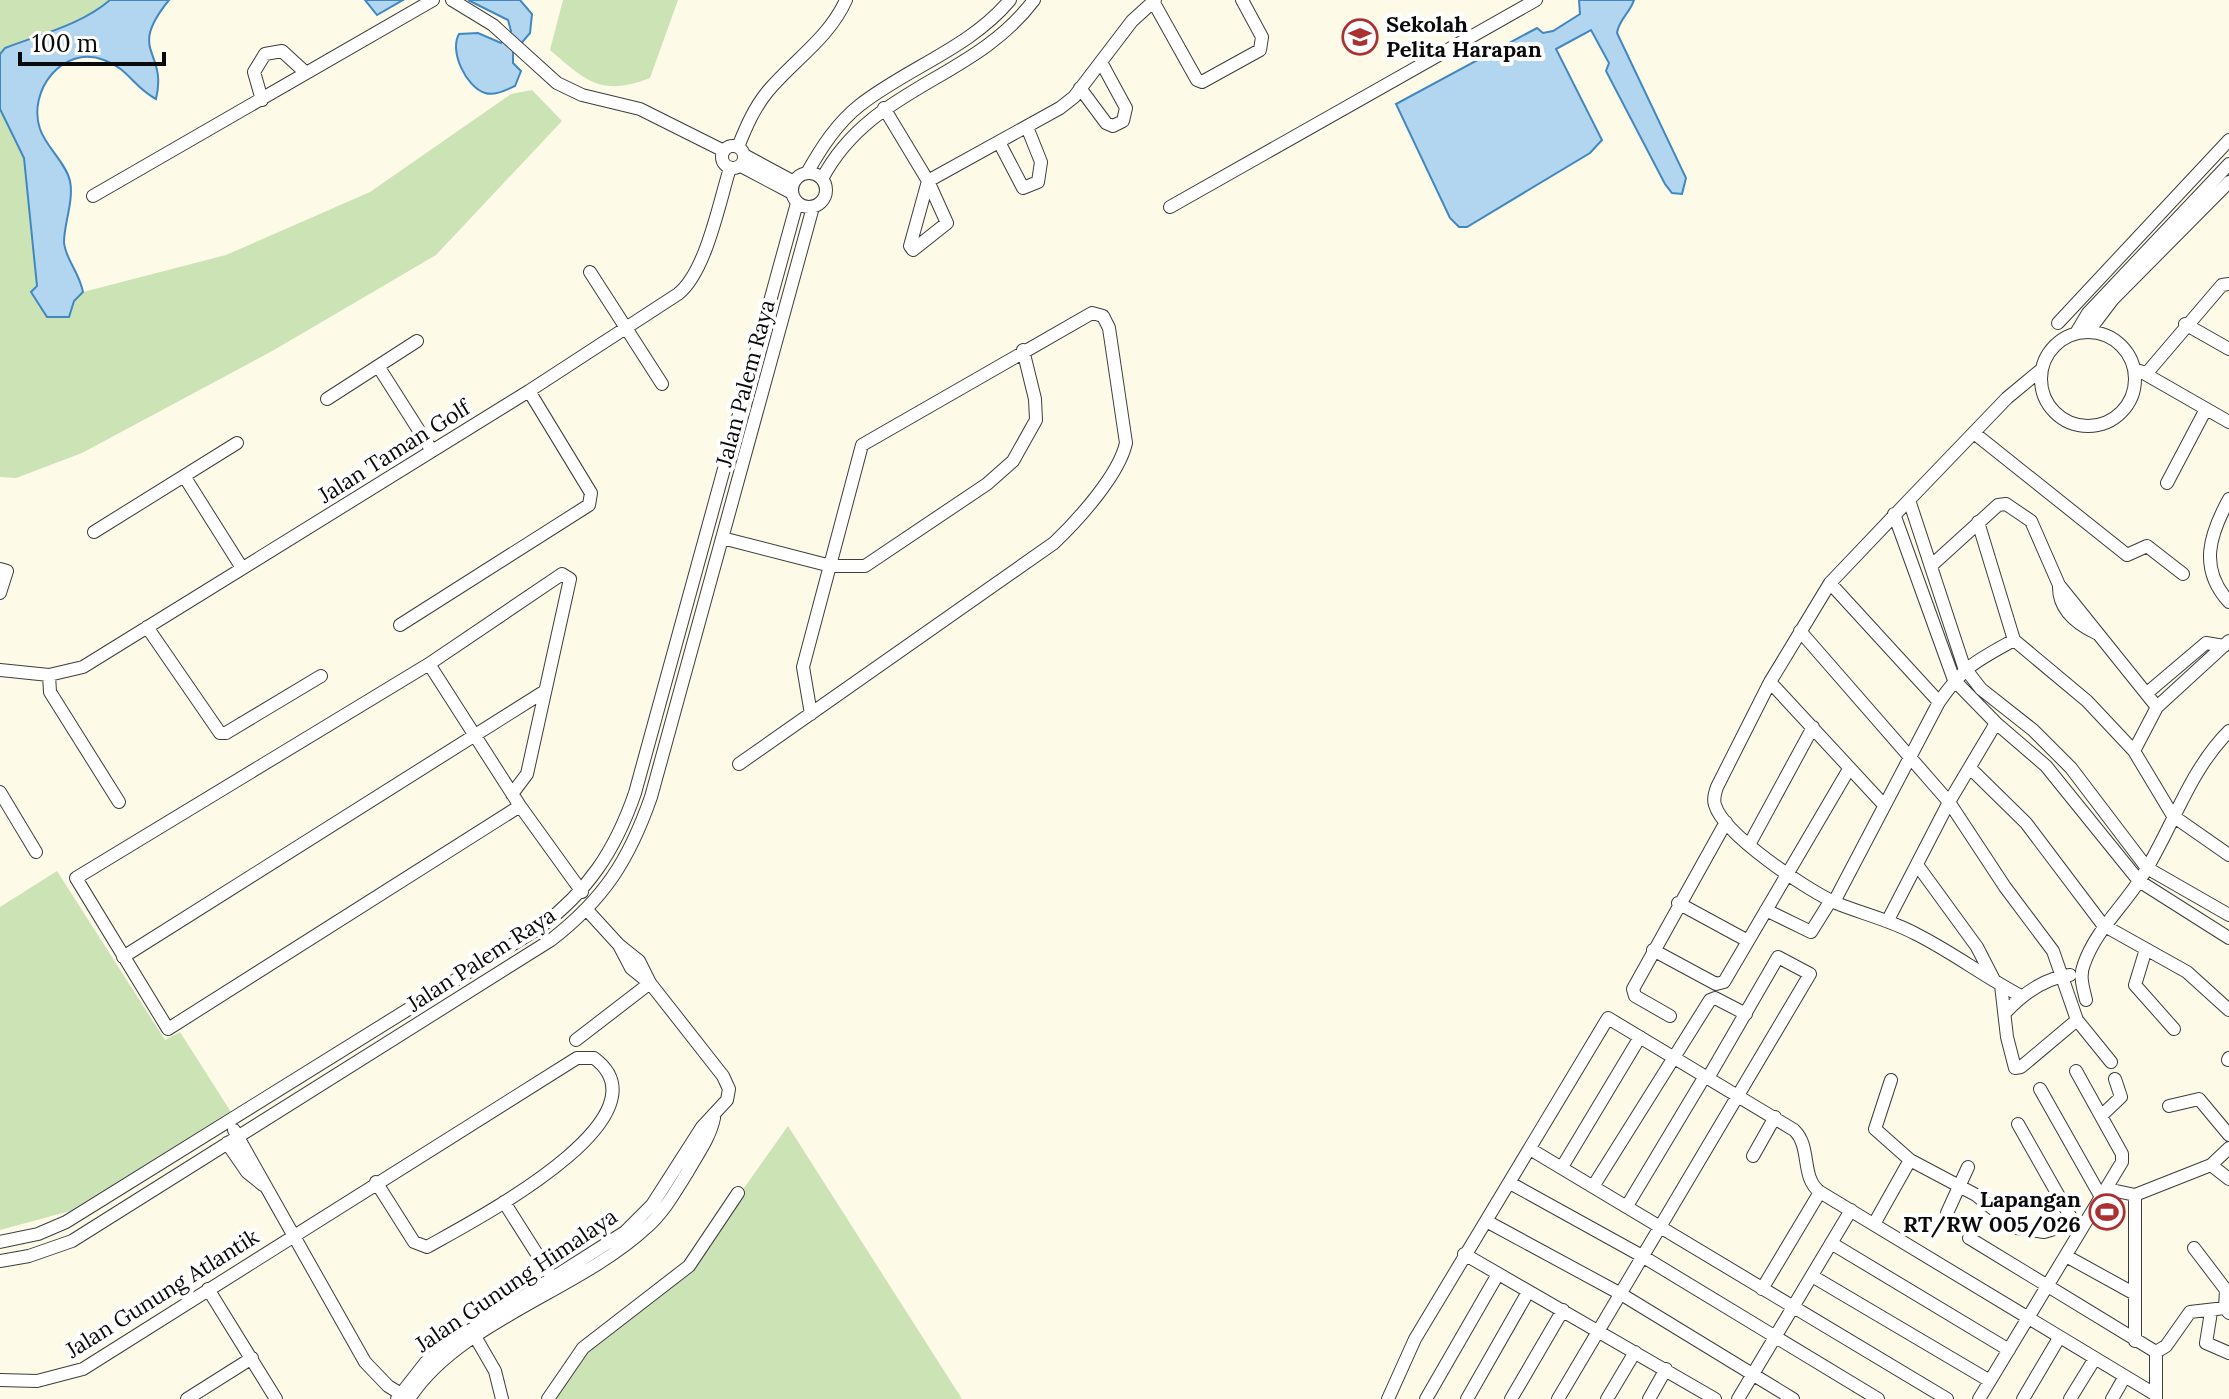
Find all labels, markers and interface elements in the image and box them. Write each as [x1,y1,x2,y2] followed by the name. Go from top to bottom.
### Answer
[1386,10,1542,63] place label: Sekolah Pelita Harapan
[20,16,164,66] scale bar
[1341,18,1379,56] school or university icon: Sekolah Pelita Harapan
[32,28,98,59] text: 100 m
[709,297,781,470] street label: Jalan Palem Raya
[312,392,476,509] street label: Jalan Taman Golf
[401,901,561,1018] street label: Jalan Palem Raya
[1903,1185,2081,1238] place label: Lapangan RT/RW 005/026
[2088,1193,2126,1231] sports icon: Lapangan RT/RW 005/026
[409,1202,622,1359] street label: Jalan Gunung Himalaya
[59,1222,264,1364] street label: Jalan Gunung Atlantik

